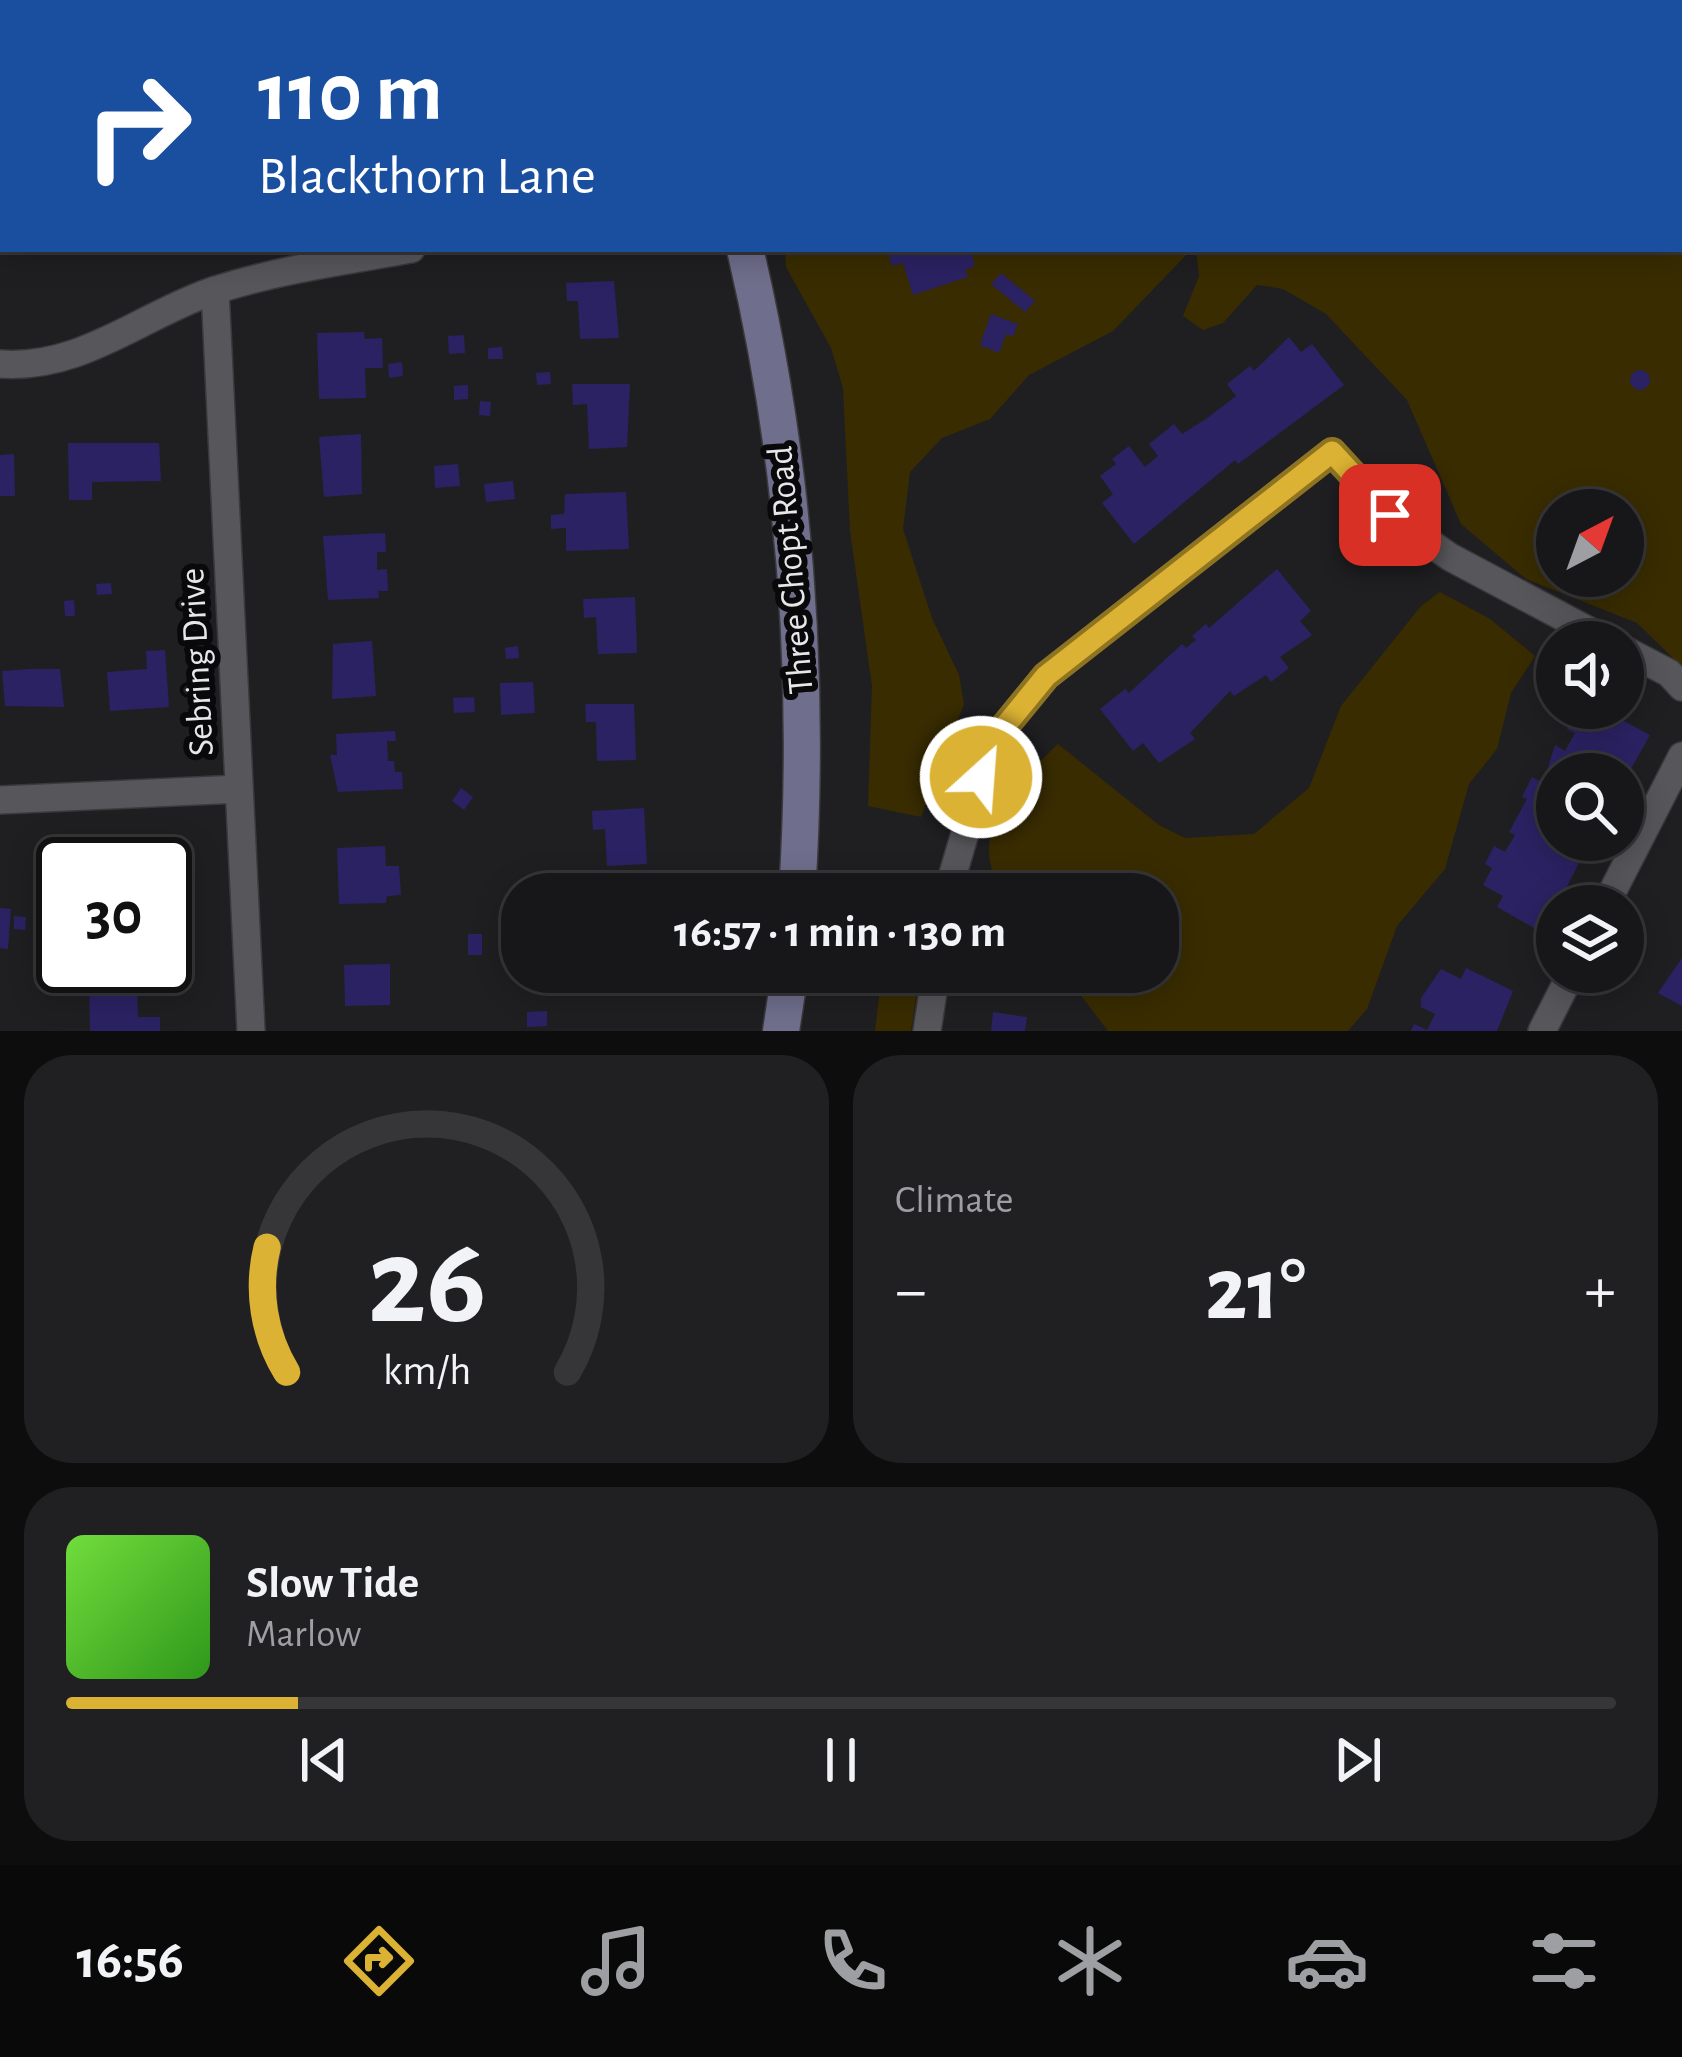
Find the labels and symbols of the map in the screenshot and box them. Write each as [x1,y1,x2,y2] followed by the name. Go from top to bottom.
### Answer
[762,444,820,696] street label: Three Chopt Road
[1339,464,1441,566] pin
[1536,489,1644,597] north arrow
[174,567,220,757] street label: Sebring Drive
[918,714,1044,840] position arrow
[36,837,192,993] speed limit sign: 30

